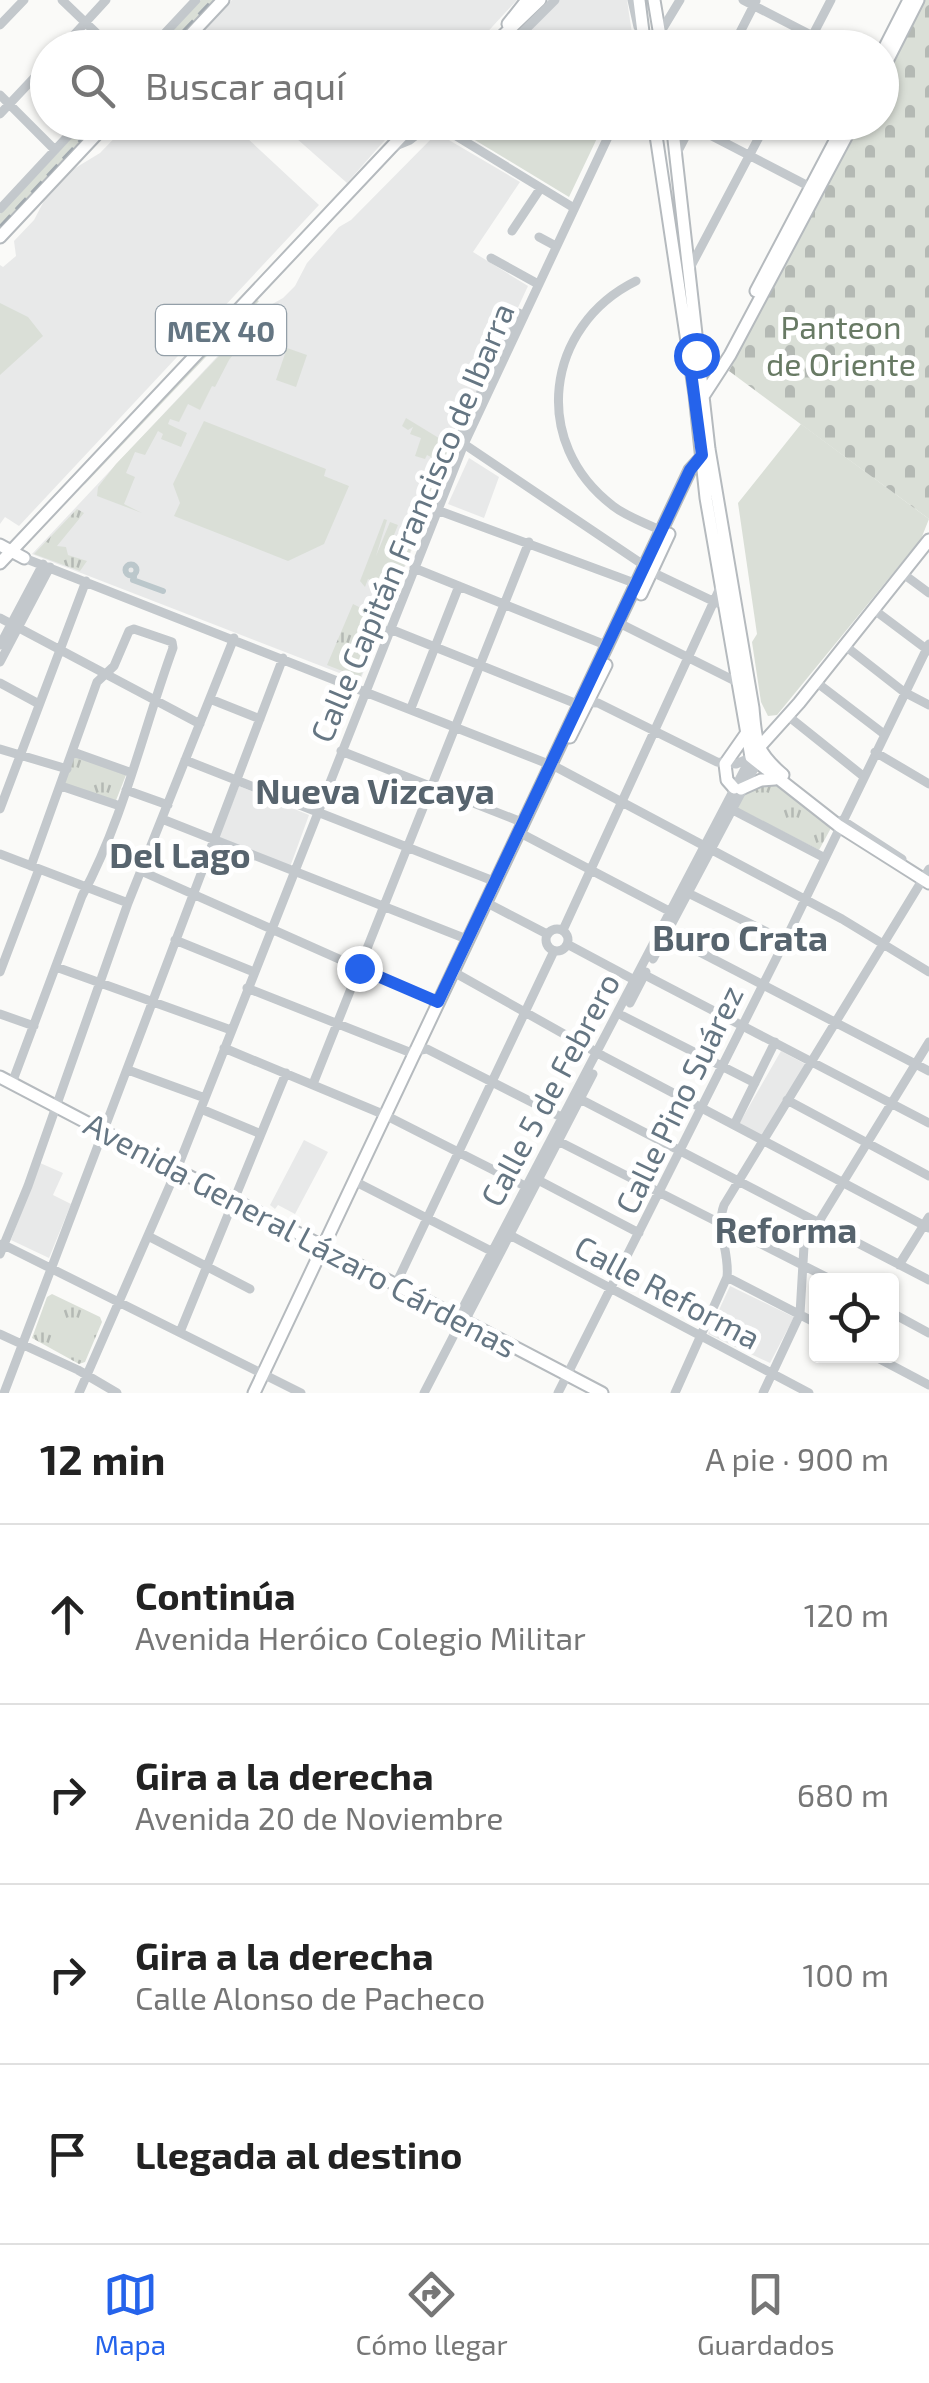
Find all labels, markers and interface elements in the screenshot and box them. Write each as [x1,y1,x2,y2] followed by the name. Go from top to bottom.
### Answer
[30,30,899,140] search box
[65,58,120,113] icon: search
[145,62,346,108] text: Buscar aquí
[301,297,521,747] street label: Calle Capitán Francisco de Ibarra
[156,305,286,355] road number: MEX 40
[766,307,916,382] park label: Panteon de Oriente
[674,333,720,379] route start
[255,769,495,812] district label: Nueva Vizcaya
[109,833,251,875] district label: Del Lago
[652,916,828,958] district label: Buro Crata
[337,946,383,992] route end
[472,966,626,1212] street label: Calle 5 de Febrero
[606,979,750,1219] street label: Calle Pino Suárez
[78,1104,524,1364] street label: Avenida General Lázaro Cárdenas
[715,1208,857,1250] district label: Reforma
[569,1226,767,1356] street label: Calle Reforma
[809,1273,899,1363] map controls
[809,1273,899,1363] button: locate
[40,1433,165,1483] text: 12 min
[705,1439,889,1477] text: A pie · 900 m
[135,1572,296,1618] text: Continúa
[40,1587,95,1642] icon: ahead
[804,1595,889,1633] text: 120 m
[135,1618,586,1656] text: Avenida Heróico Colegio Militar
[135,1752,434,1798] text: Gira a la derecha
[40,1767,95,1822] icon: right
[797,1775,889,1813] text: 680 m
[135,1798,503,1836] text: Avenida 20 de Noviembre
[135,1932,434,1978] text: Gira a la derecha
[40,1947,95,2002] icon: right
[803,1955,889,1993] text: 100 m
[135,1978,485,2016] text: Calle Alonso de Pacheco
[40,2127,95,2182] icon: arrive
[135,2131,463,2177] text: Llegada al destino
[95,2267,166,2361] tab: Mapa
[355,2267,508,2361] tab: Cómo llegar
[697,2267,834,2361] tab: Guardados

